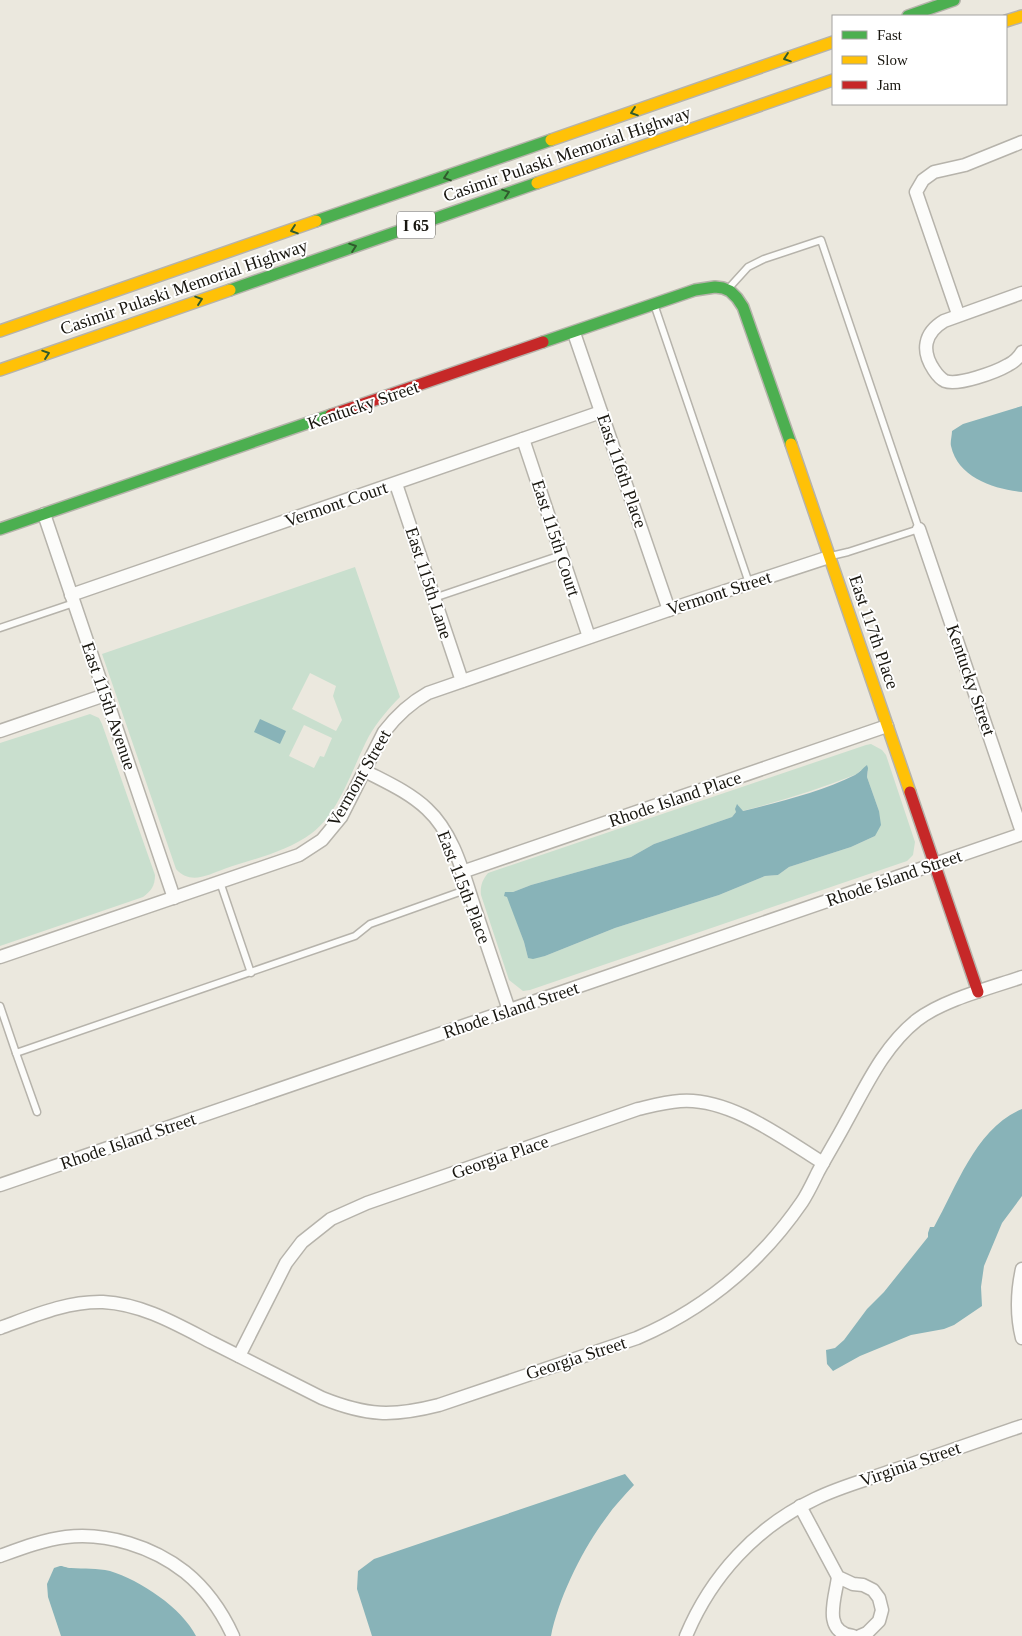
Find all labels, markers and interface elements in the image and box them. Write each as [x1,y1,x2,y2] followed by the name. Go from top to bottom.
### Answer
[832,15,1007,105] legend
[877,27,903,43] text: Fast
[877,52,908,68] text: Slow
[783,53,792,63] one-way arrow
[877,77,901,93] text: Jam
[441,102,693,206] street label: Casimir Pulaski Memorial Highway
[630,106,639,116] one-way arrow
[443,171,452,181] one-way arrow
[502,189,510,199] one-way arrow
[397,212,435,238] road number: I 65
[290,224,298,234] one-way arrow
[58,235,310,339] street label: Casimir Pulaski Memorial Highway
[348,243,357,253] one-way arrow
[195,296,203,306] one-way arrow
[41,350,50,360] one-way arrow
[305,377,421,433] street label: Kentucky Street
[593,411,651,531] street label: East 116th Place
[282,477,390,531] street label: Vermont Court
[528,477,584,599] street label: East 115th Court
[402,525,456,641] street label: East 115th Lane
[664,567,774,619] street label: Vermont Street
[845,572,903,692] street label: East 117th Place
[943,622,999,738] street label: Kentucky Street
[78,639,140,773] street label: East 115th Avenue
[323,726,395,830] street label: Vermont Street
[606,767,744,831] street label: Rhode Island Place
[433,828,495,946] street label: East 115th Place
[824,845,964,911] street label: Rhode Island Street
[441,977,581,1043] street label: Rhode Island Street
[58,1108,198,1174] street label: Rhode Island Street
[449,1131,551,1183] street label: Georgia Place
[523,1332,629,1384] street label: Georgia Street
[857,1437,963,1491] street label: Virginia Street

